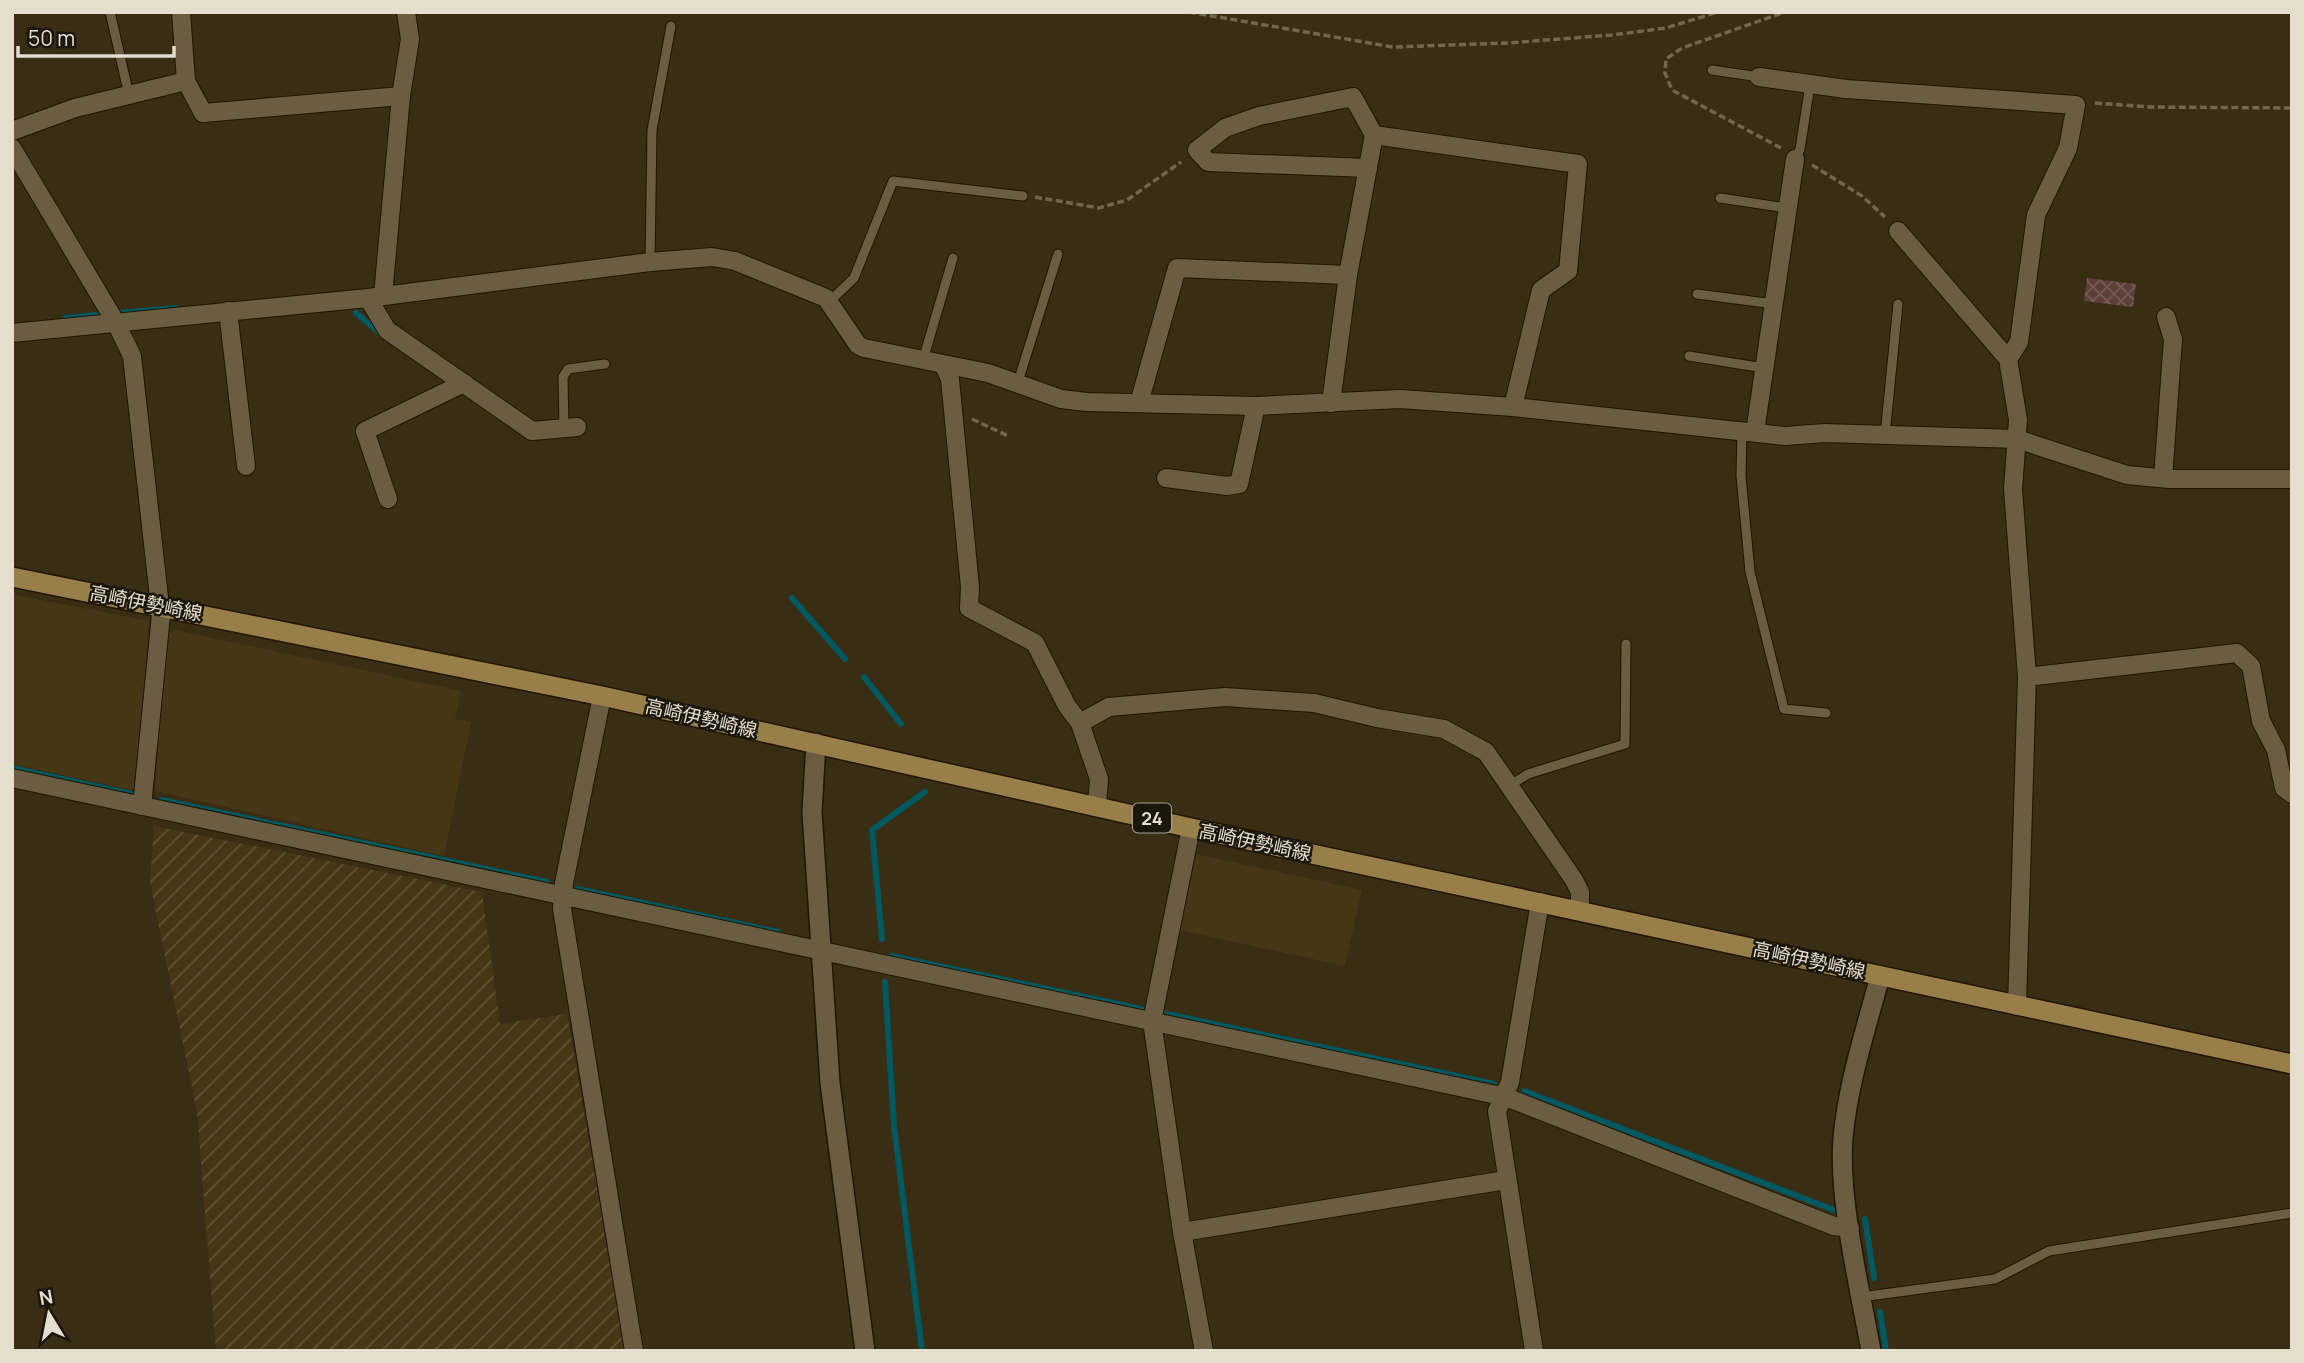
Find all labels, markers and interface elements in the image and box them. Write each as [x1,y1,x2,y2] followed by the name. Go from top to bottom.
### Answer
[18,14,173,58] scale bar
[28,24,75,52] text: 50 m
[88,579,204,627] street label: 高崎伊勢崎線
[643,693,759,743] street label: 高崎伊勢崎線
[1133,804,1171,832] road number: 24
[1197,817,1313,867] street label: 高崎伊勢崎線
[1751,935,1867,985] street label: 高崎伊勢崎線
[14,1279,84,1349] north arrow
[37,1283,55,1311] text: N

